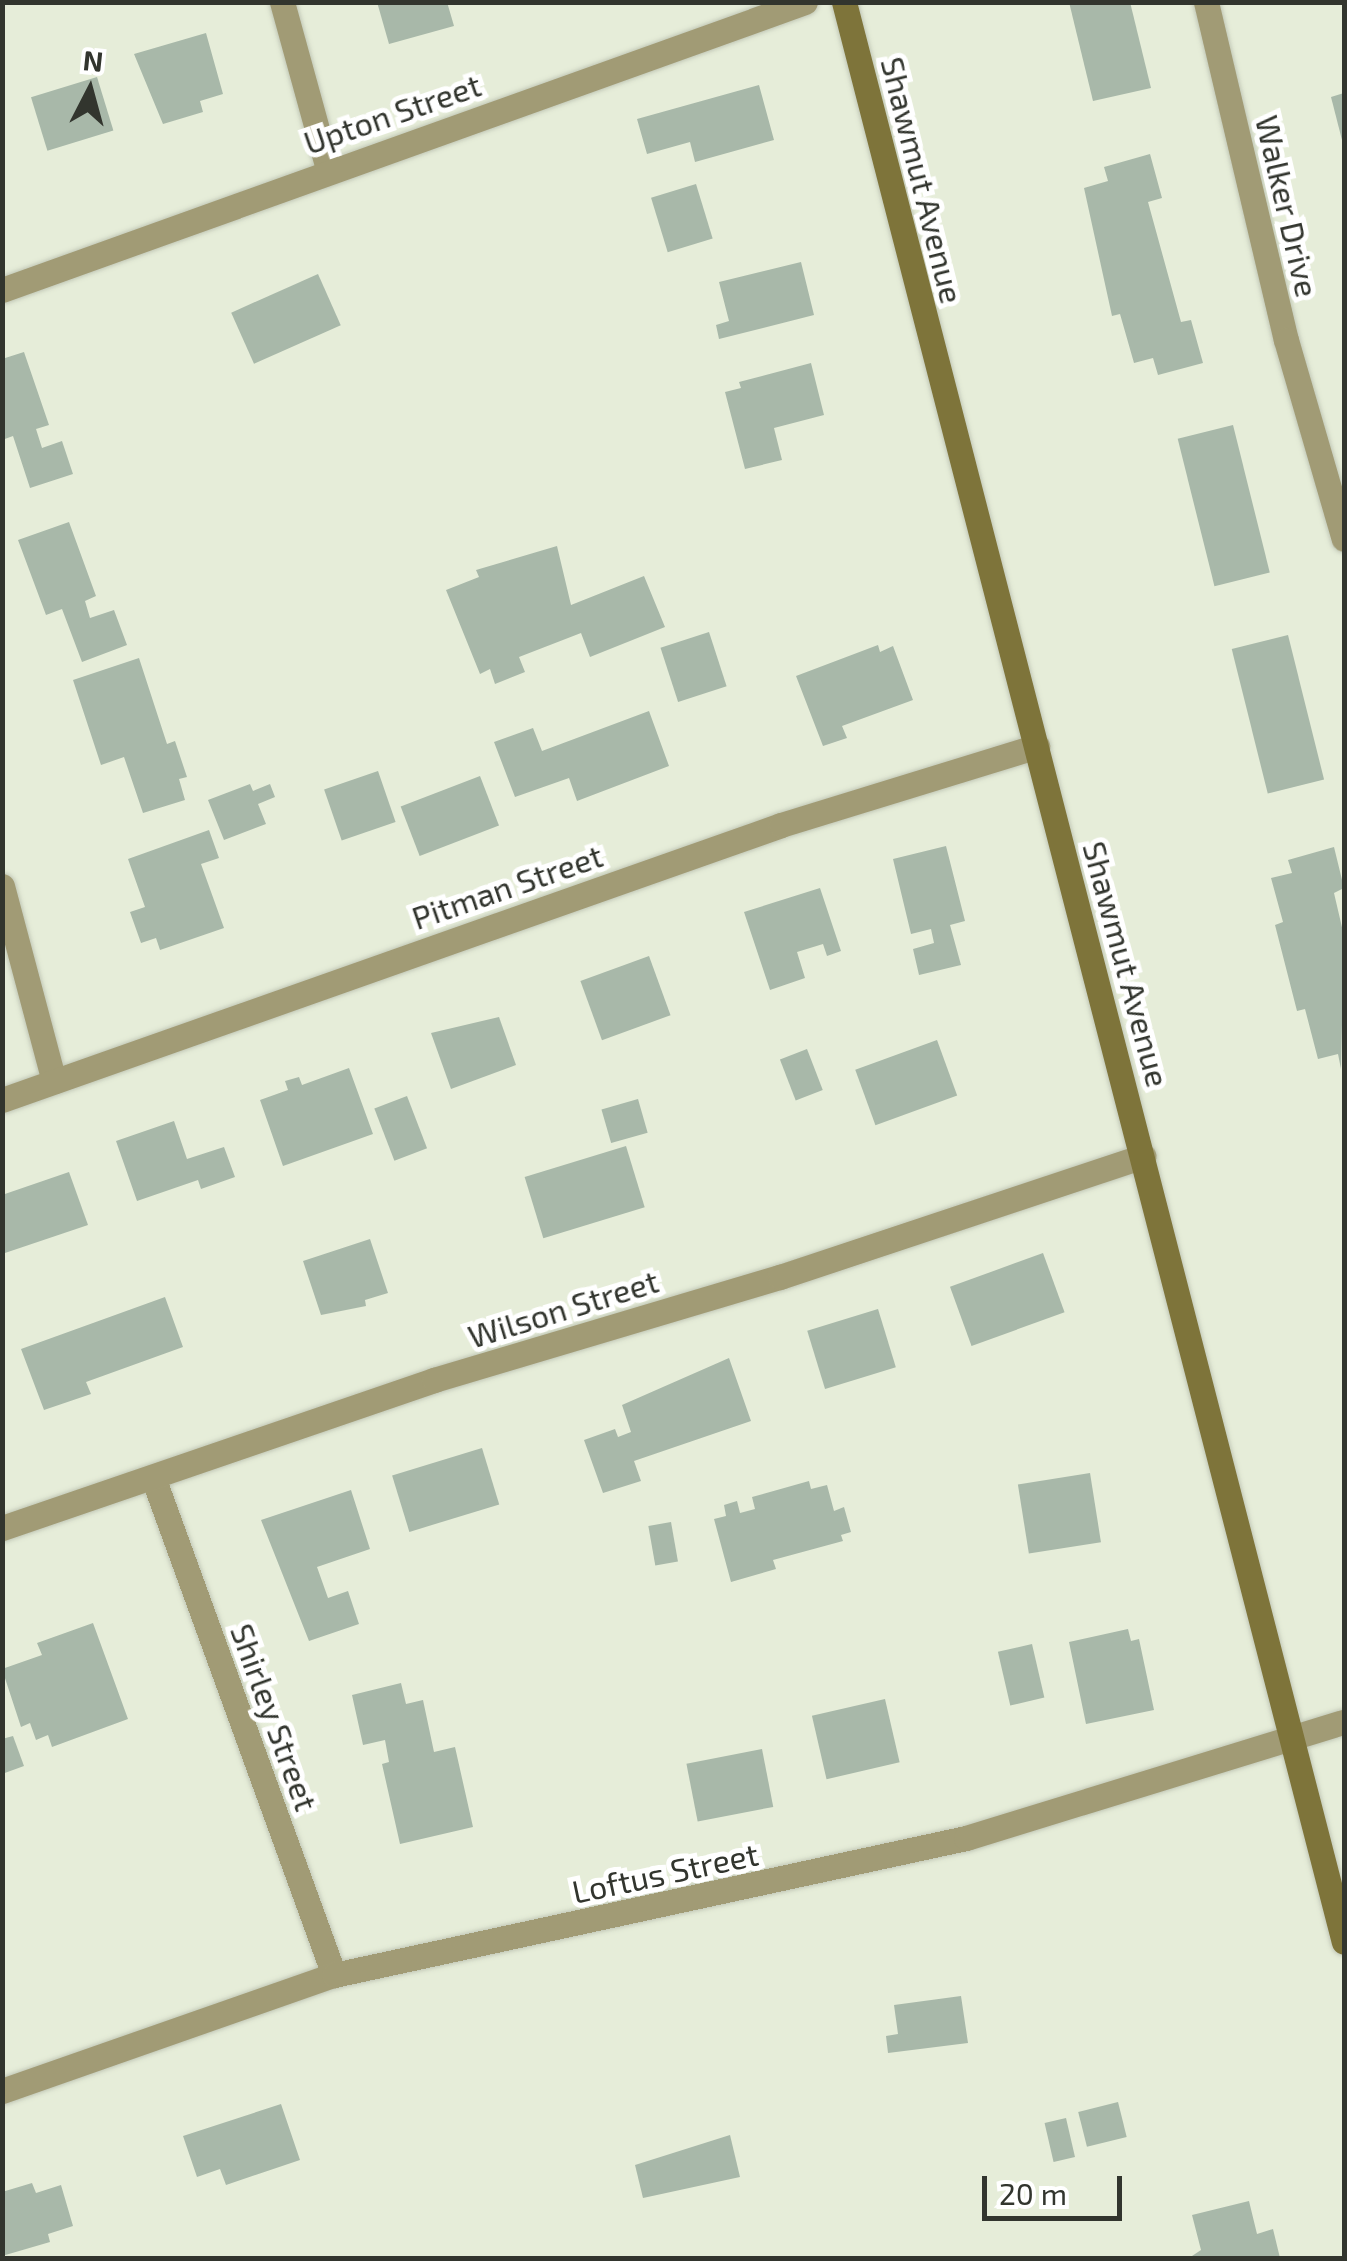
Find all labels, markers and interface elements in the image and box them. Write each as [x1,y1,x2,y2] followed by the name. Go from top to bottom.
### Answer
[40,40,140,140] north arrow
[81,42,105,78] text: N
[874,52,972,308] street label: Shawmut Avenue
[298,65,486,161] street label: Upton Street
[1248,111,1328,301] street label: Walker Drive
[407,835,607,937] street label: Pitman Street
[1076,837,1178,1091] street label: Shawmut Avenue
[463,1261,663,1355] street label: Wilson Street
[223,1618,327,1816] street label: Shirley Street
[568,1834,762,1910] street label: Loftus Street
[987,2156,1127,2218] scale bar
[999,2175,1067,2211] text: 20 m

